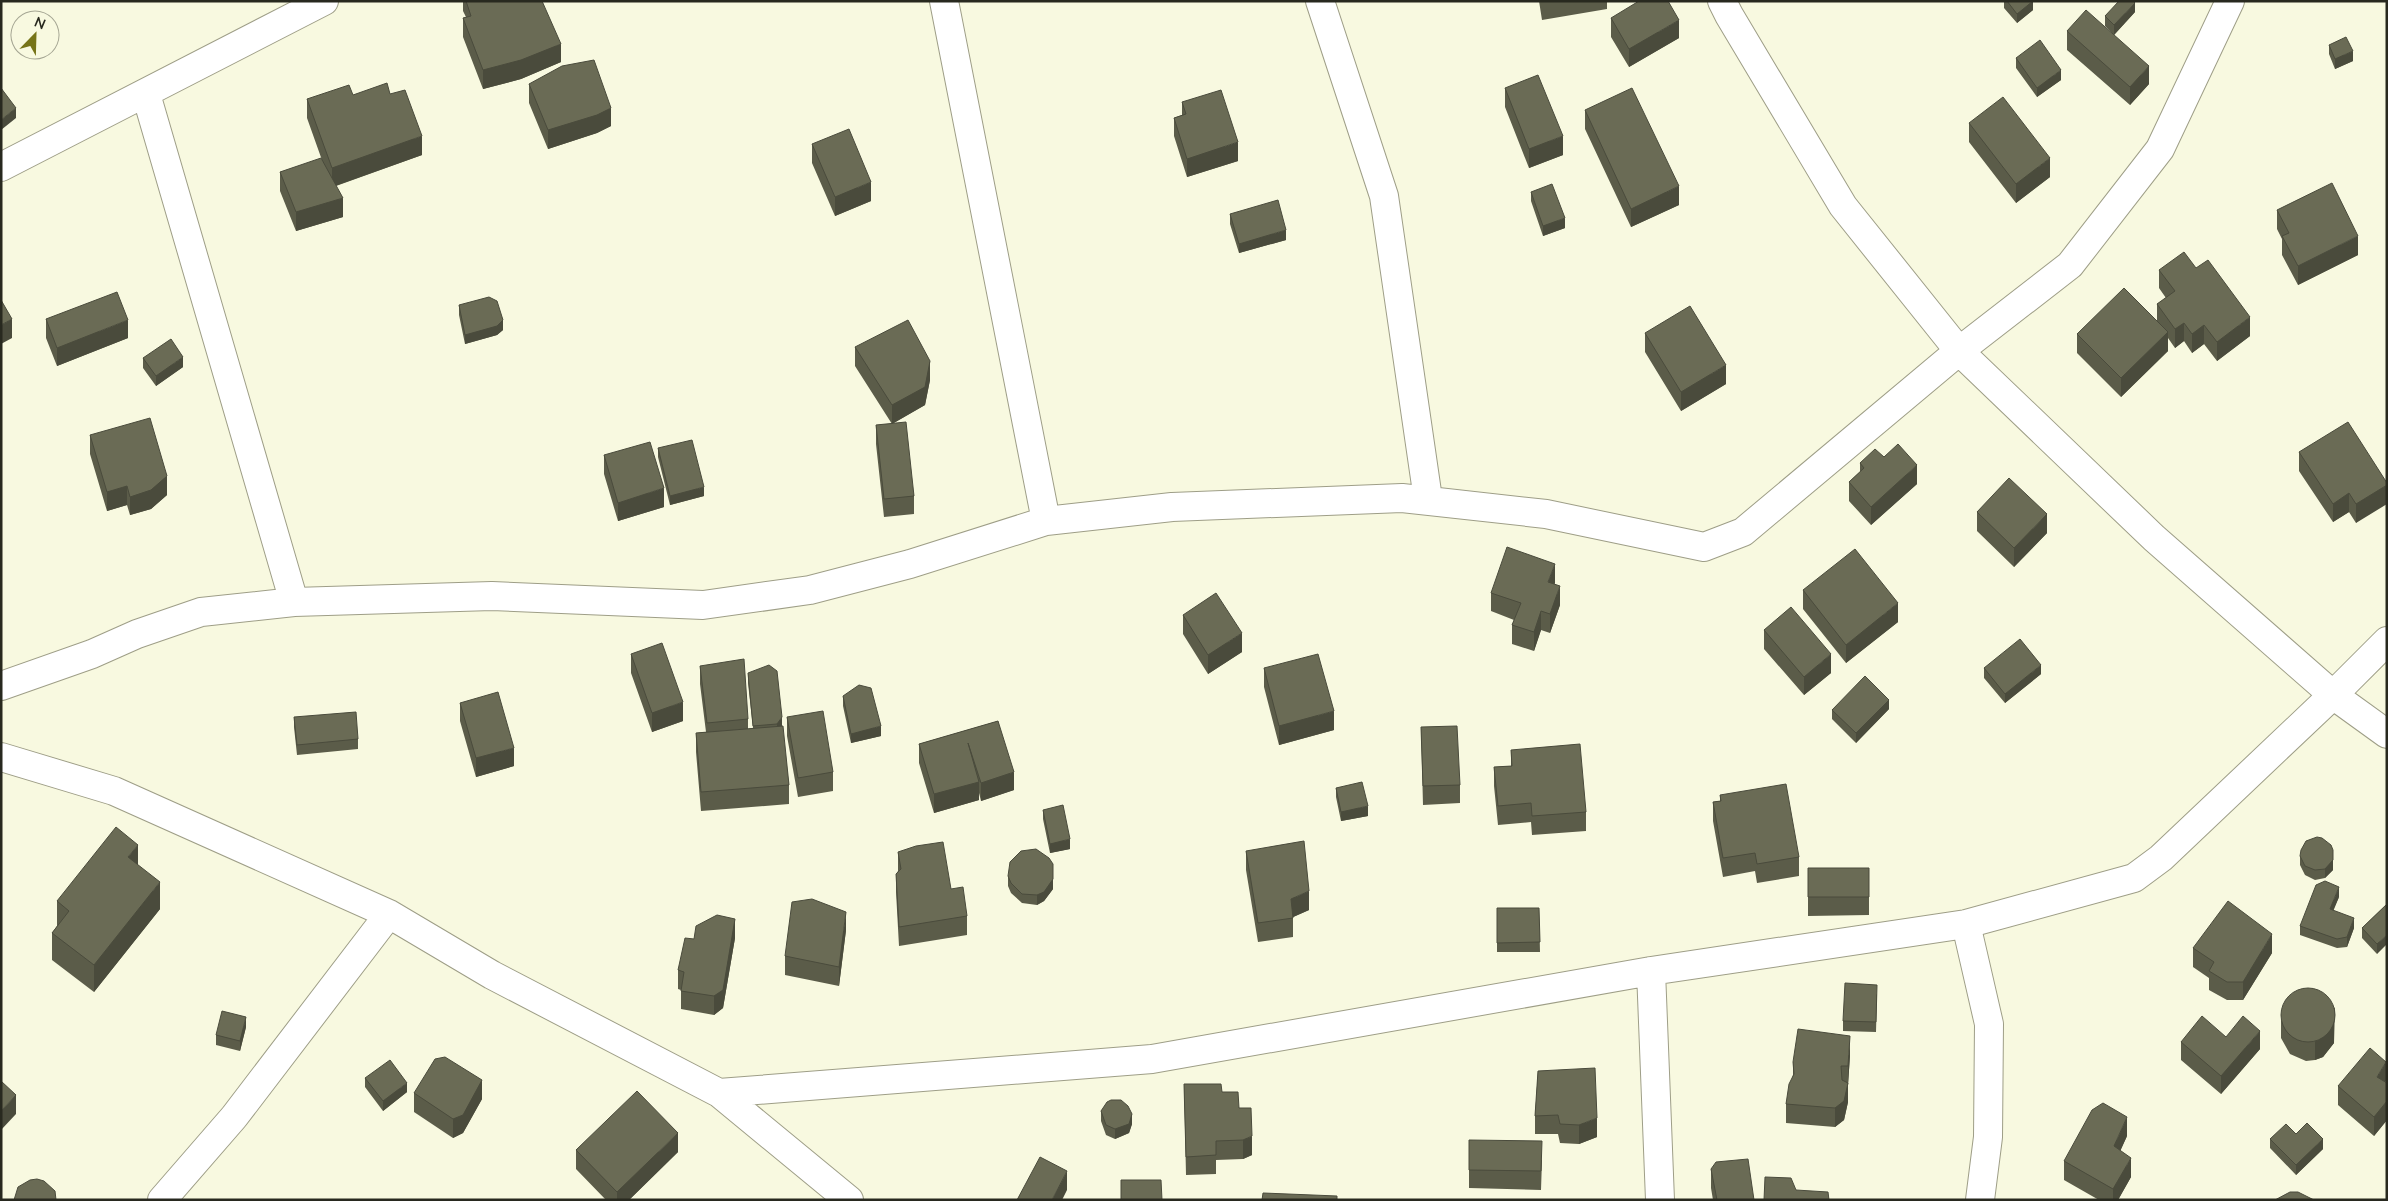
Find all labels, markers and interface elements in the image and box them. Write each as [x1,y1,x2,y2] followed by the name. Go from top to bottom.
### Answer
[10,10,60,60] north arrow
[32,13,48,33] text: N

